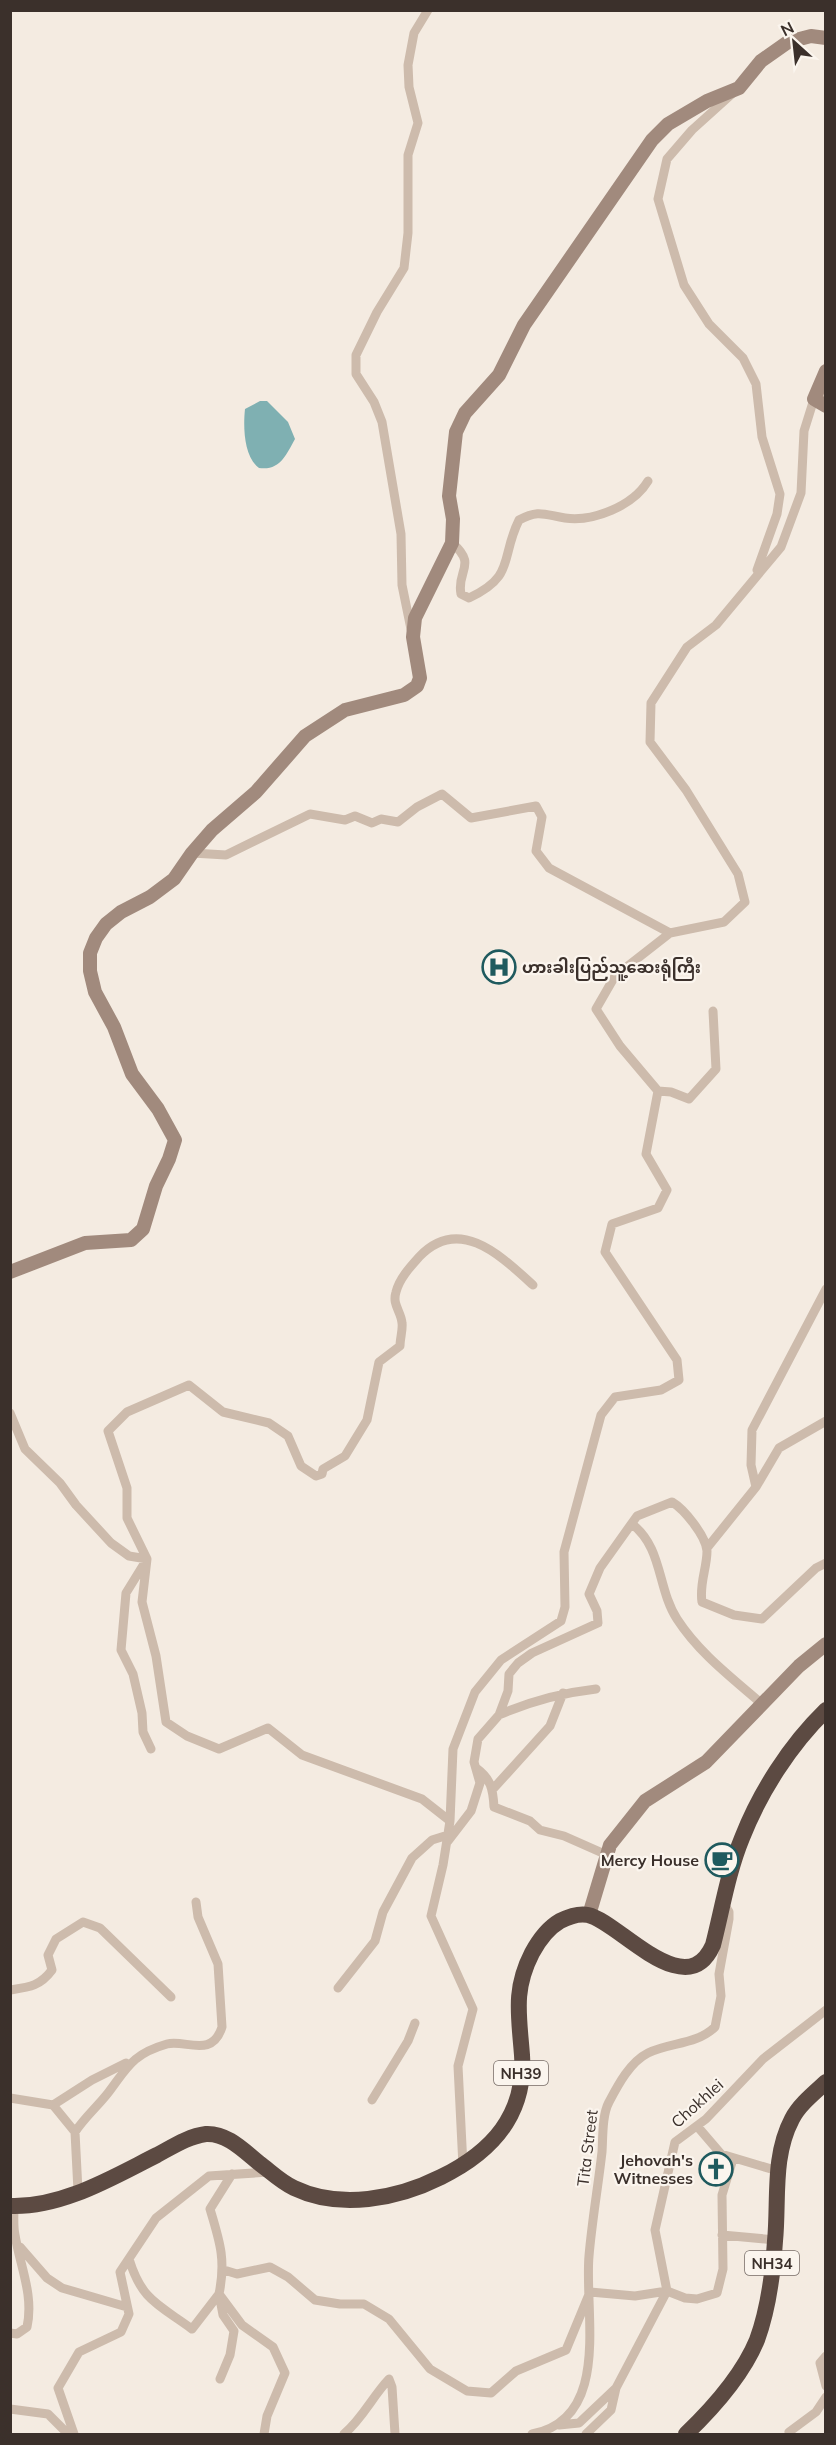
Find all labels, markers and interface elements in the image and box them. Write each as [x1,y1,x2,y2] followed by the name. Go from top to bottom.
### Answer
[764,12,824,72] north arrow
[777,17,797,40] text: N
[481,949,517,985] hospital icon: ဟားခါးပြည်သူ့ဆေးရုံကြီး
[522,956,701,981] place label: ဟားခါးပြည်သူ့ဆေးရုံကြီး
[704,1842,740,1878] cafe icon: Mercy House
[601,1850,699,1870] place label: Mercy House
[494,2061,548,2085] road number: NH39
[667,2074,727,2132] street label: Chokhlei
[572,2108,602,2187] street label: Tita Street
[614,2150,693,2188] place label: Jehovah's Witnesses
[698,2151,734,2187] church icon: Jehovah's Witnesses
[745,2251,799,2275] road number: NH34

